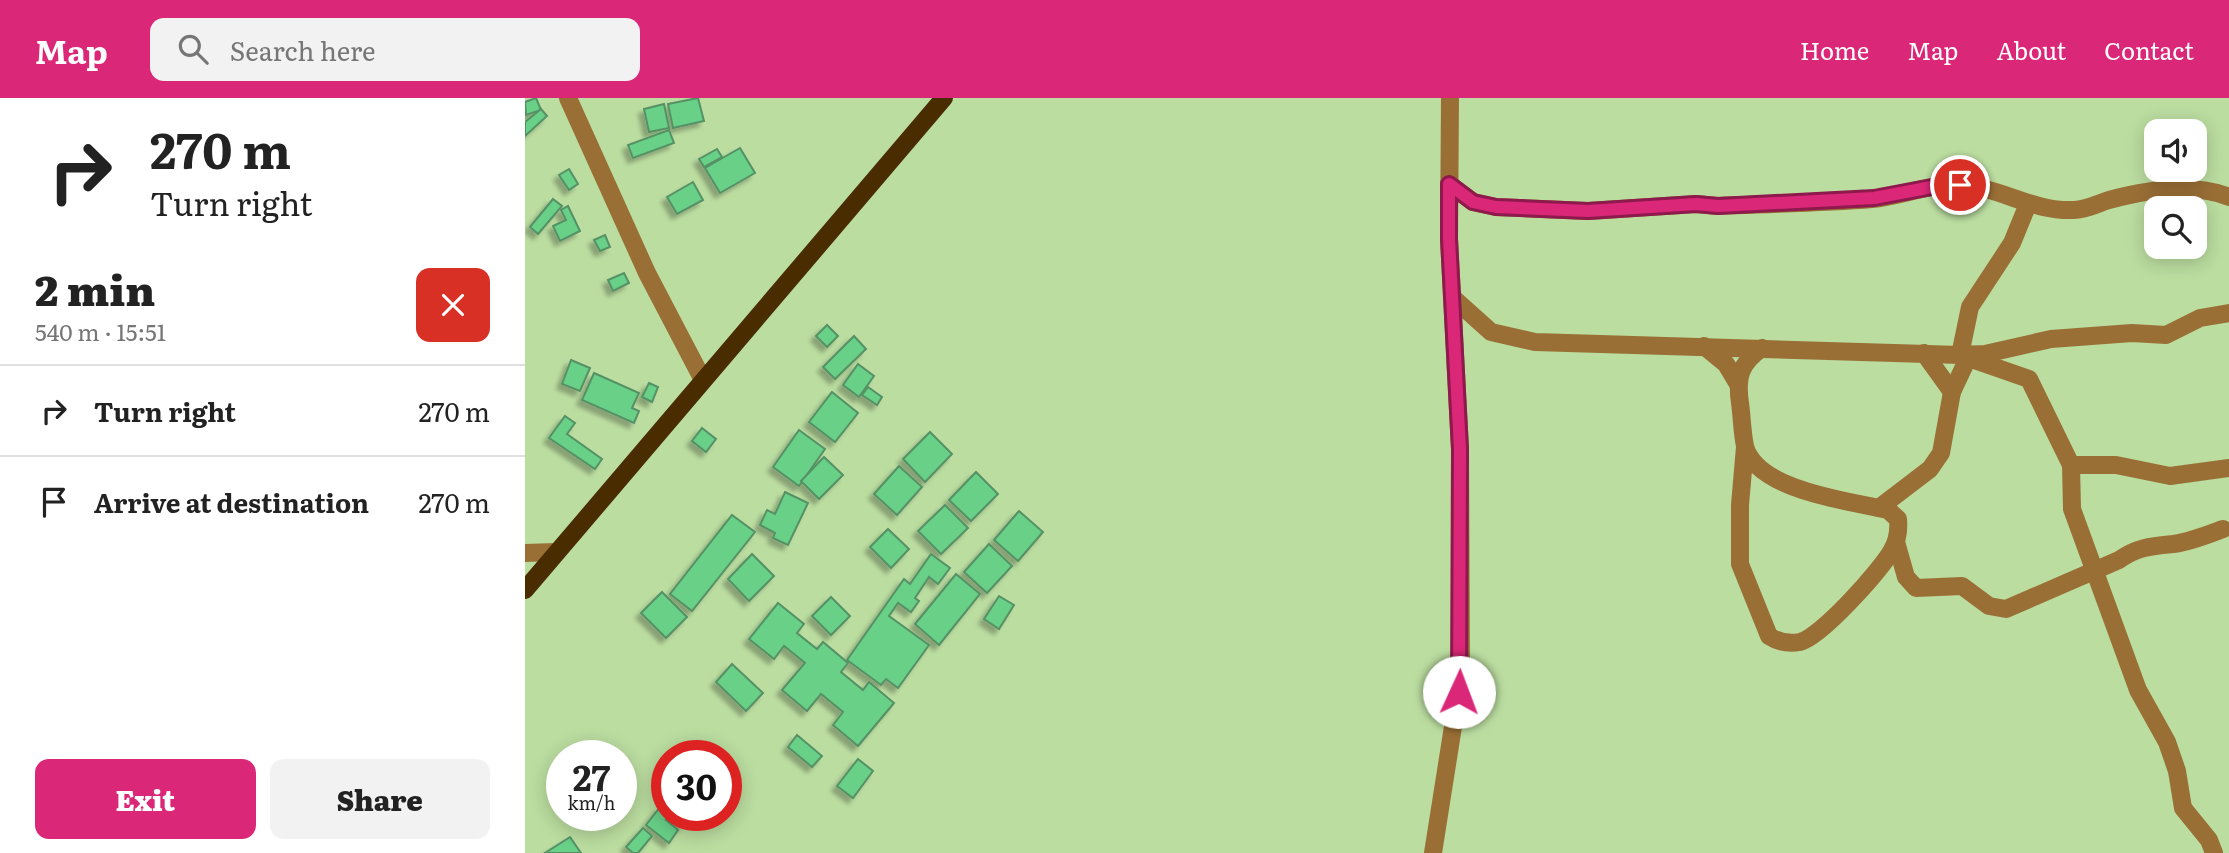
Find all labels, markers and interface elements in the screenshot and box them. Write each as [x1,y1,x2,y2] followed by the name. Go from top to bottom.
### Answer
[150,18,640,81] search box
[35,25,108,74] text: Map
[174,30,212,68] icon: search
[230,30,376,69] text: Search here
[1800,32,1869,67] text: Home
[1907,32,1958,67] text: Map
[1996,32,2066,67] text: About
[2104,32,2194,67] text: Contact
[150,111,291,184] text: 270 m
[2144,119,2207,259] map controls
[2144,119,2207,182] button: sound
[35,126,126,217] icon: right
[1930,155,1990,215] pin
[1941,166,1979,204] icon: arrive
[150,178,312,226] text: Turn right
[2144,196,2207,259] button: search
[35,257,155,319] text: 2 min
[416,268,490,342] button: close
[35,314,166,348] text: 540 m · 15:51
[94,391,236,430] text: Turn right
[418,391,490,430] text: 270 m
[35,392,73,430] icon: right
[94,482,369,521] text: Arrive at destination
[418,482,490,521] text: 270 m
[35,483,73,521] icon: arrive
[1422,655,1496,729] position arrow
[651,740,742,831] speed limit sign: 30
[573,750,610,802] text: 27
[35,759,256,839] button: Exit
[270,759,490,839] button: Share
[568,789,615,816] text: km/h

